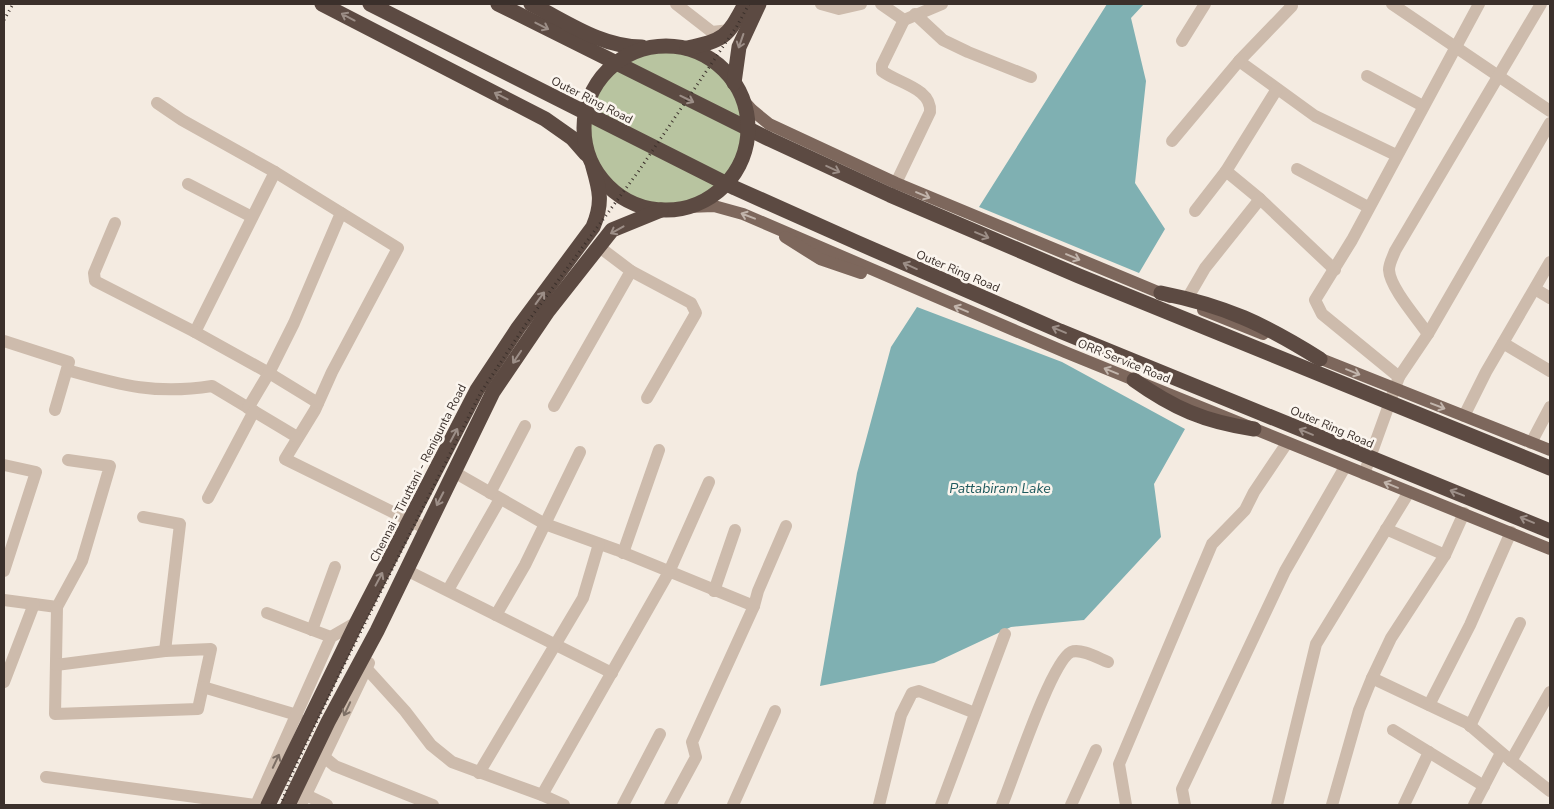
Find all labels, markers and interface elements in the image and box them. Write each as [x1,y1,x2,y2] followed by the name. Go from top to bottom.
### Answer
[341,12,356,22] one-way arrow
[534,21,549,31] one-way arrow
[736,33,745,49] one-way arrow
[548,73,636,127] street label: Outer Ring Road
[494,91,509,100] one-way arrow
[679,95,694,104] one-way arrow
[825,165,840,174] one-way arrow
[915,190,930,200] one-way arrow
[741,211,756,220] one-way arrow
[610,225,624,235] one-way arrow
[974,231,989,241] one-way arrow
[914,246,1002,296] street label: Outer Ring Road
[1065,253,1080,263] one-way arrow
[903,261,918,271] one-way arrow
[535,291,545,305] one-way arrow
[954,303,969,313] one-way arrow
[1052,325,1067,334] one-way arrow
[1075,335,1173,387] street label: ORR Service Road
[512,349,522,363] one-way arrow
[1104,366,1119,375] one-way arrow
[1345,368,1360,377] one-way arrow
[366,381,470,565] street label: Chennai - Tiruttani - Renigunta Road
[1288,402,1376,452] street label: Outer Ring Road
[1430,402,1446,411] one-way arrow
[1299,427,1314,437] one-way arrow
[449,428,459,442] one-way arrow
[949,479,1051,498] water label: Pattabiram Lake
[1384,480,1400,489] one-way arrow
[1450,487,1465,497] one-way arrow
[435,491,444,506] one-way arrow
[1520,515,1535,525] one-way arrow
[375,573,385,587] one-way arrow
[342,701,351,716] one-way arrow
[272,754,282,769] one-way arrow

